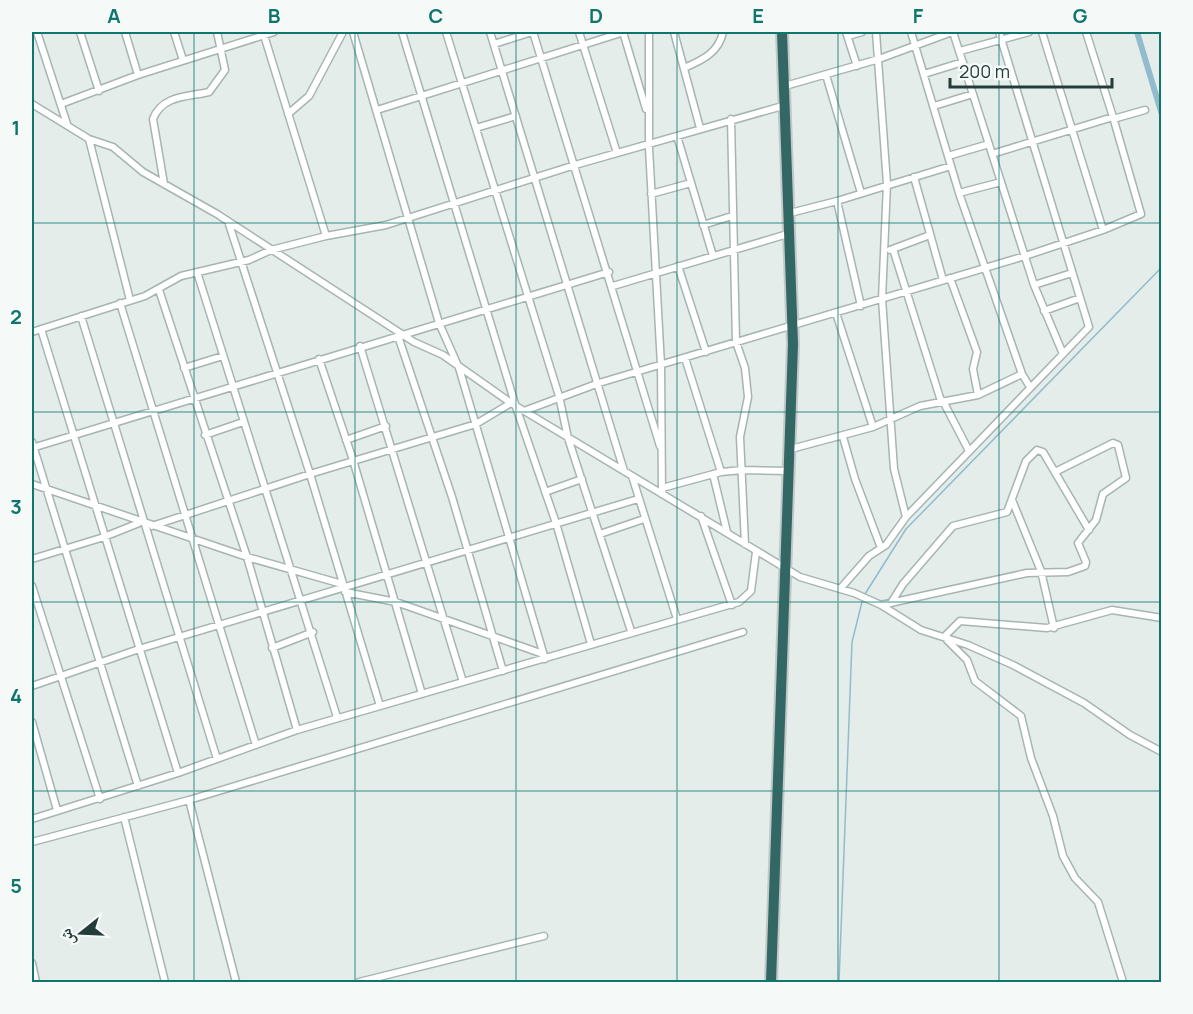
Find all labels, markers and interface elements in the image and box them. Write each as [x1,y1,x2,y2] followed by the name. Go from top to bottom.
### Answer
[107,2,121,29] text: A
[268,2,281,29] text: B
[429,2,443,29] text: C
[589,2,603,29] text: D
[752,2,764,29] text: E
[913,2,924,29] text: F
[1073,2,1088,29] text: G
[950,51,1112,89] scale bar
[959,59,1010,83] text: 200 m
[12,114,20,141] text: 1
[10,303,22,330] text: 2
[10,493,22,520] text: 3
[10,682,22,709] text: 4
[10,872,22,899] text: 5
[51,903,111,963] north arrow
[54,926,80,949] text: ش

